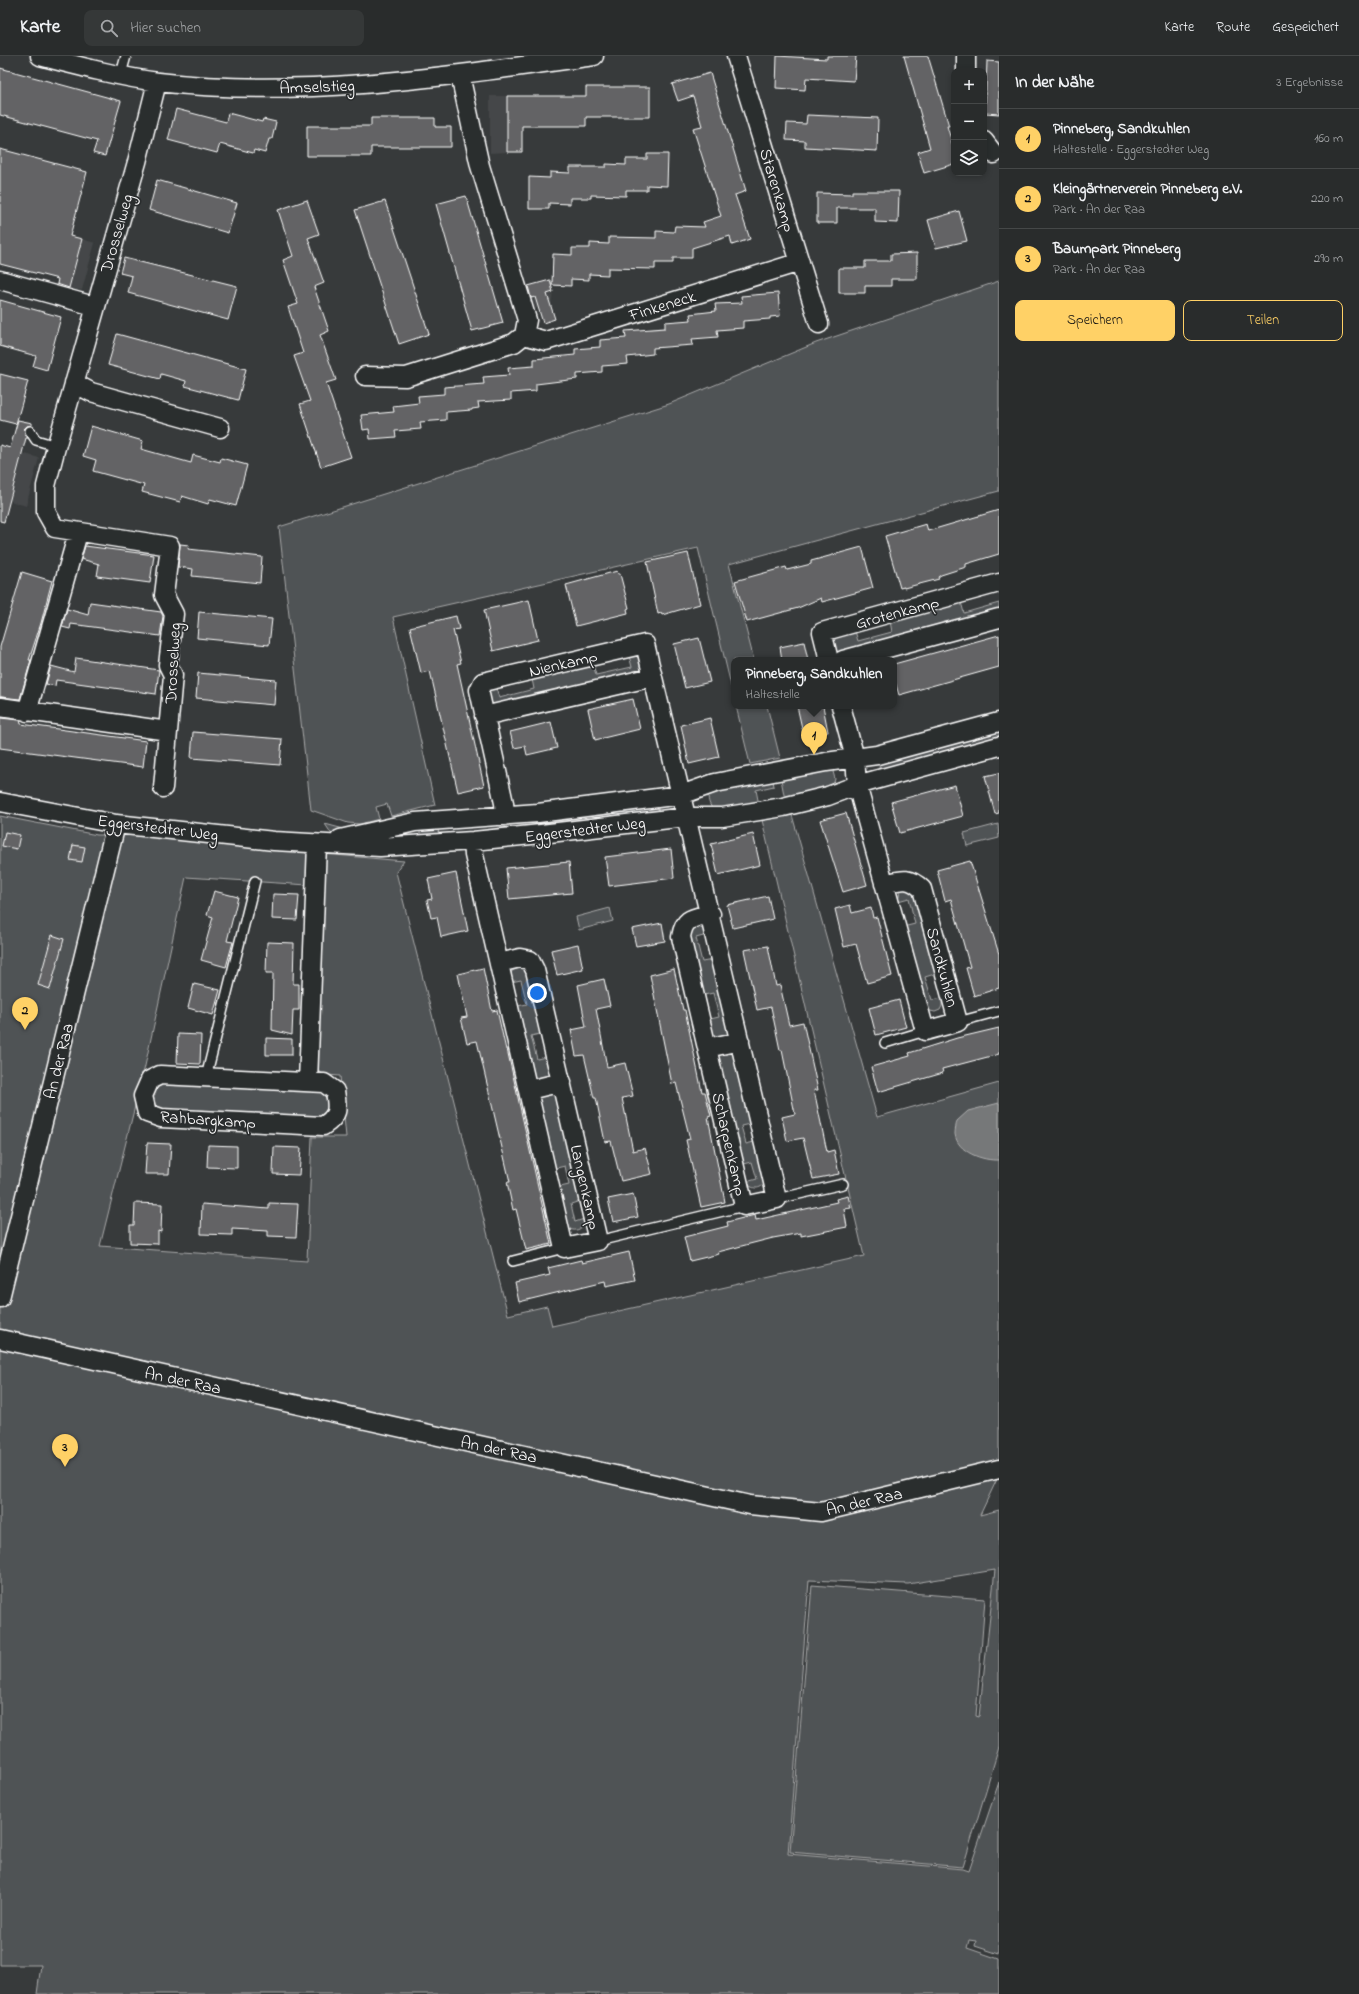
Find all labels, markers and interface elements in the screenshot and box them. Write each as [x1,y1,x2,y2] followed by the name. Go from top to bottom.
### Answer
[84,10,364,46] search box
[20,14,60,41] text: Karte
[98,17,120,39] icon: search
[130,17,201,39] text: Hier suchen
[1165,17,1194,38] text: Karte
[1216,17,1250,38] text: Route
[1272,17,1339,38] text: Gespeichert
[951,68,987,176] map controls
[951,68,987,104] button: +
[1015,70,1094,95] text: In der Nähe
[1276,73,1343,92] text: 3 Ergebnisse
[279,74,355,103] street label: Amselstieg
[951,104,987,140] button: −
[1053,118,1190,140] text: Pinneberg, Sandkuhlen
[1026,129,1030,148] text: 1
[1314,129,1343,148] text: 160 m
[951,140,987,176] button: layers
[1053,140,1209,159] text: Haltestelle · Eggerstedter Weg
[752,146,801,235] street label: Starenkamp
[1053,178,1242,200] text: Kleingärtnerverein Pinneberg e.V.
[1025,189,1031,208] text: 2
[1311,189,1343,208] text: 220 m
[94,191,143,277] street label: Drosselweg
[1053,200,1145,219] text: Park · An der Raa
[1053,238,1181,260] text: Baumpark Pinneberg
[1025,249,1031,268] text: 3
[1314,249,1343,268] text: 290 m
[1053,260,1145,279] text: Park · An der Raa
[625,284,699,329] street label: Finkeneck
[1015,300,1175,341] button: Speichern
[1183,300,1343,341] button: Teilen
[853,590,942,637] street label: Grotenkamp
[159,622,190,705] street label: Drosselweg
[527,644,600,684] street label: Nienkamp
[731,657,897,709] popup
[746,663,882,685] text: Pinneberg, Sandkuhlen
[746,685,800,704] text: Haltestelle
[801,722,827,755] pin: 1
[96,809,220,850] street label: Eggerstedter Weg
[523,811,647,852] street label: Eggerstedter Weg
[919,925,964,1010] street label: Sandkuhlen
[527,983,547,1003] your location
[12,997,38,1030] pin: 2
[38,1021,81,1102] street label: An der Raa
[705,1090,753,1198] street label: Scharpenkamp
[159,1105,257,1138] street label: Rahbargkamp
[561,1142,606,1233] street label: Langenkamp
[142,1361,223,1402] street label: An der Raa
[458,1430,539,1471] street label: An der Raa
[52,1434,78,1467] pin: 3
[824,1482,905,1523] street label: An der Raa

